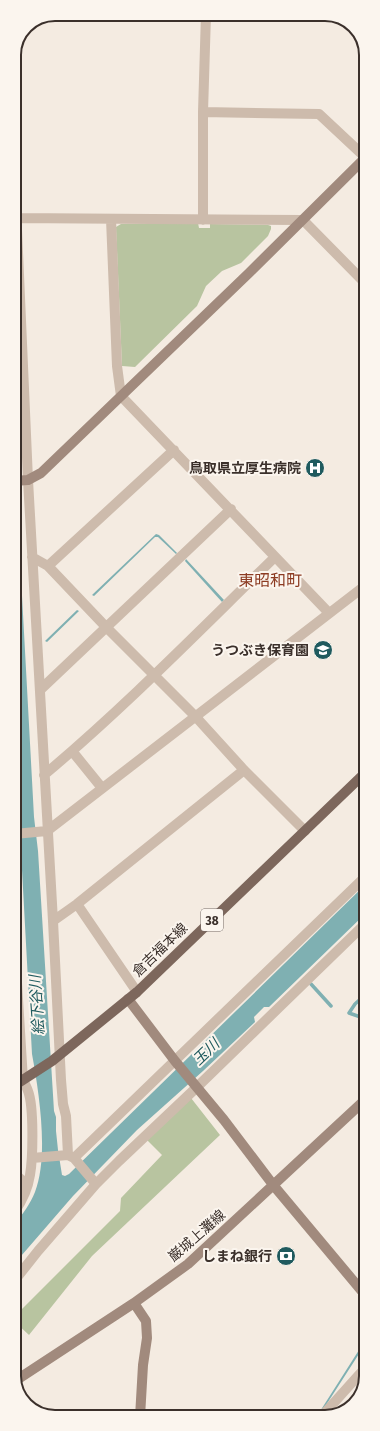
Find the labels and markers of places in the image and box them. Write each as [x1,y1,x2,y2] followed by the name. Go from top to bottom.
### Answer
[304,457,326,479] hospital icon: 鳥取県立厚生病院
[189,460,301,477] place label: 鳥取県立厚生病院
[312,639,334,661] school or university icon: うつぶき保育園
[211,642,309,659] place label: うつぶき保育園
[275,1245,297,1267] bank icon: しまね銀行
[202,1248,272,1265] place label: しまね銀行

